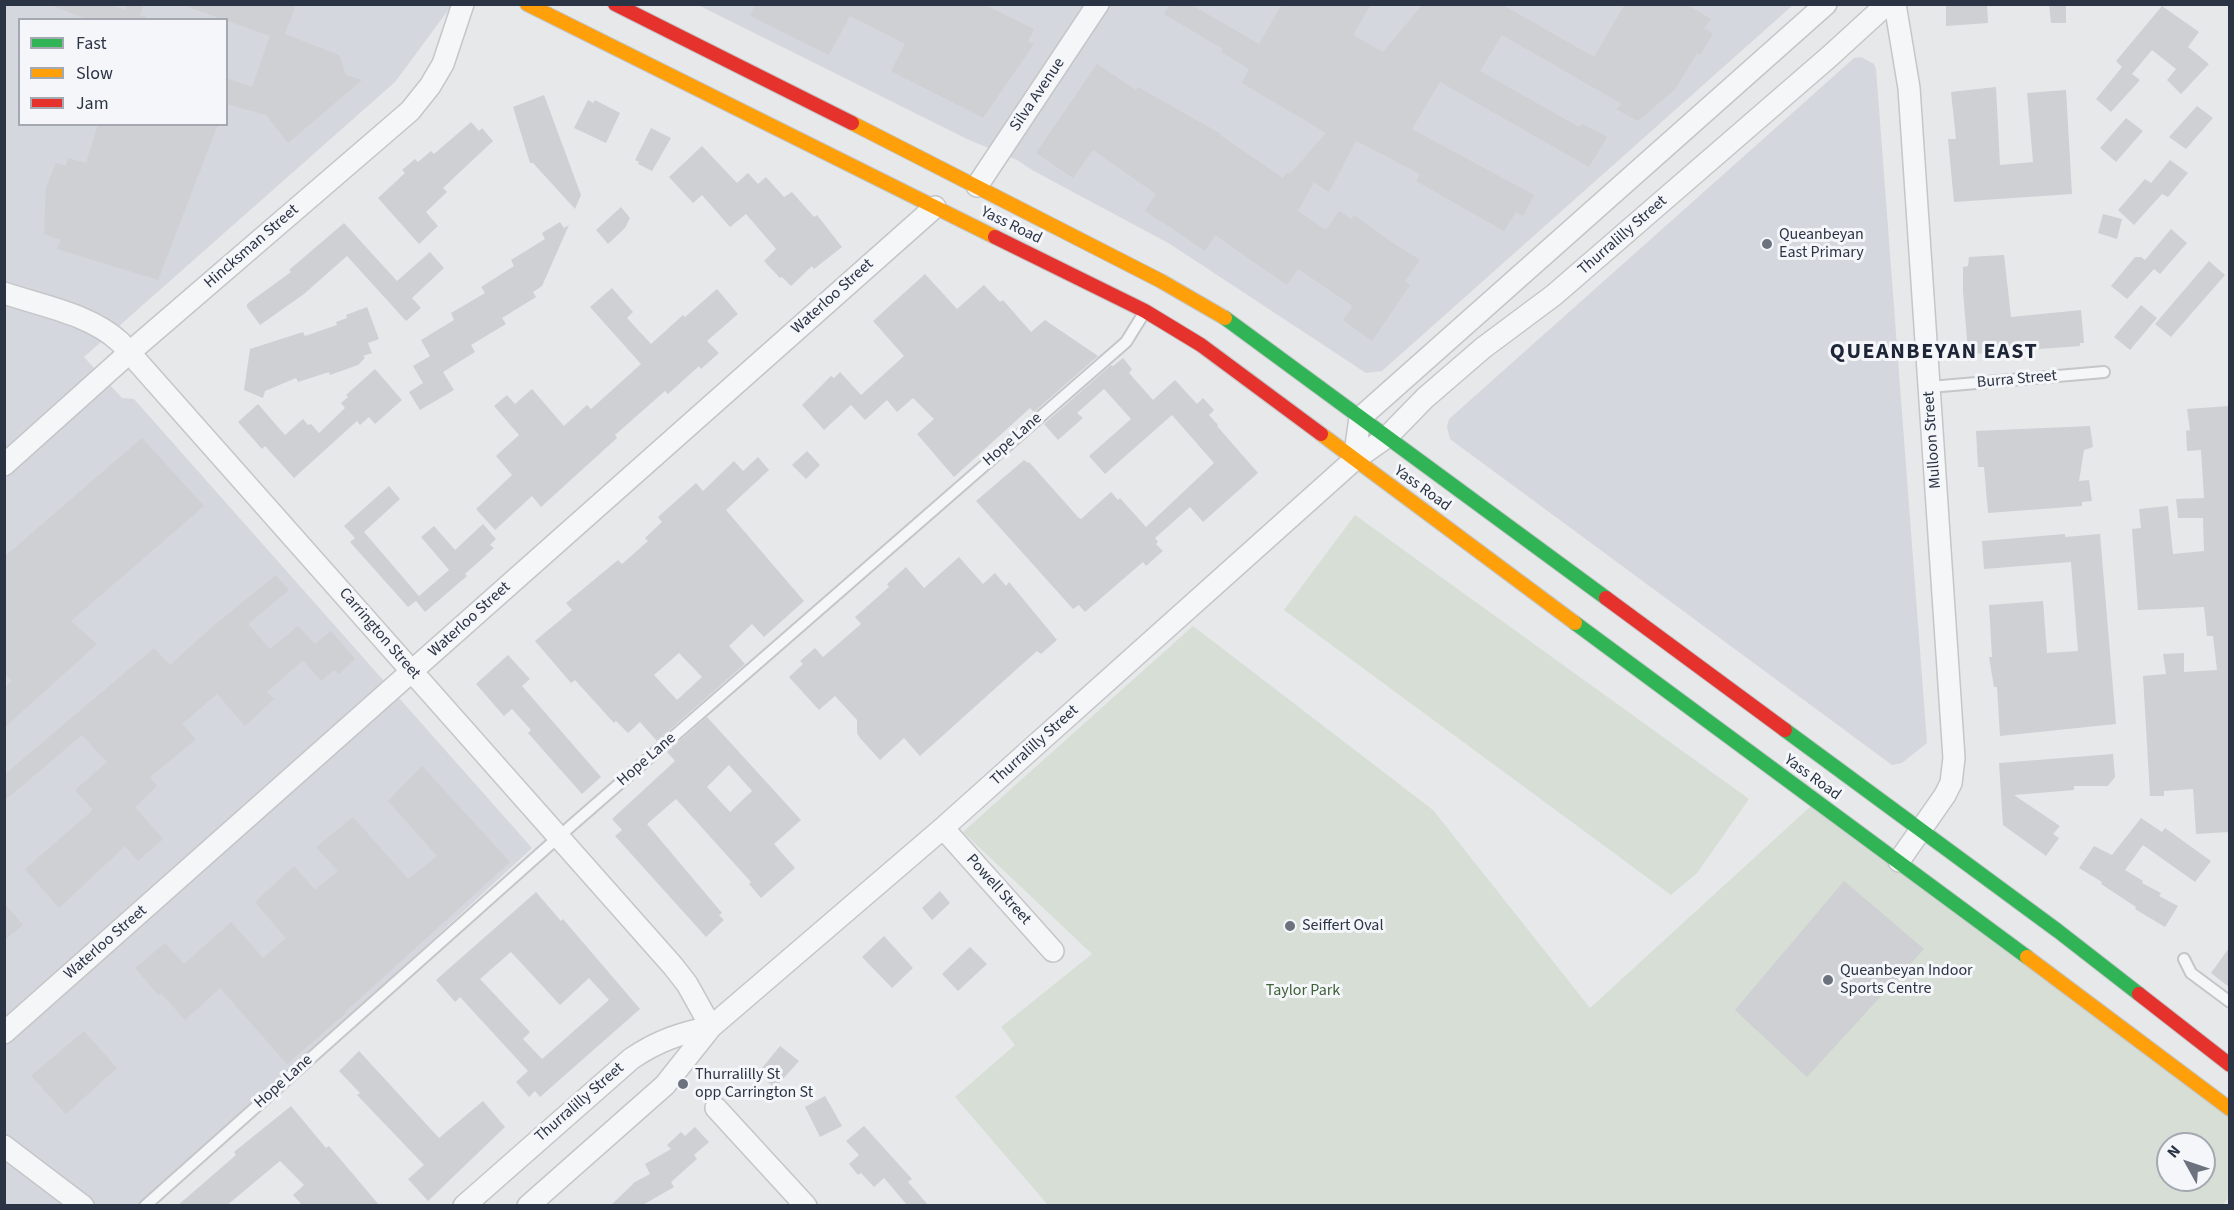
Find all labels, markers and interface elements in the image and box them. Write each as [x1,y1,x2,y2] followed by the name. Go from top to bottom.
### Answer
[18,18,228,126] legend
[76,31,107,56] text: Fast
[1006,55,1070,135] street label: Silva Avenue
[76,61,113,86] text: Slow
[76,91,109,116] text: Jam
[1575,192,1671,280] street label: Thurralilly Street
[201,201,303,293] street label: Hincksman Street
[977,203,1045,249] street label: Yass Road
[1779,225,1864,263] place label: Queanbeyan East Primary
[1760,237,1774,251] marker: Queanbeyan East Primary
[788,255,878,339] street label: Waterloo Street
[1830,340,2038,366] district label: QUEANBEYAN EAST
[1976,367,2058,393] street label: Burra Street
[1920,391,1946,489] street label: Mulloon Street
[980,409,1046,471] street label: Hope Lane
[1390,462,1454,516] street label: Yass Road
[425,578,515,662] street label: Waterloo Street
[334,584,424,684] street label: Carrington Street
[987,701,1083,791] street label: Thurralilly Street
[614,729,680,791] street label: Hope Lane
[1780,751,1844,805] street label: Yass Road
[961,851,1035,929] street label: Powell Street
[61,902,151,984] street label: Waterloo Street
[1302,916,1384,936] place label: Seiffert Oval
[1283,919,1297,933] marker: Seiffert Oval
[1840,961,1973,999] place label: Queanbeyan Indoor Sports Centre
[1821,973,1835,987] marker: Queanbeyan Indoor Sports Centre
[1266,981,1340,1001] park label: Taylor Park
[251,1051,317,1113] street label: Hope Lane
[532,1059,628,1147] street label: Thurralilly Street
[695,1065,813,1103] place label: Thurralilly St opp Carrington St
[676,1077,690,1091] marker: Thurralilly St opp Carrington St
[2156,1132,2216,1192] north arrow
[2162,1141,2186,1163] text: N

